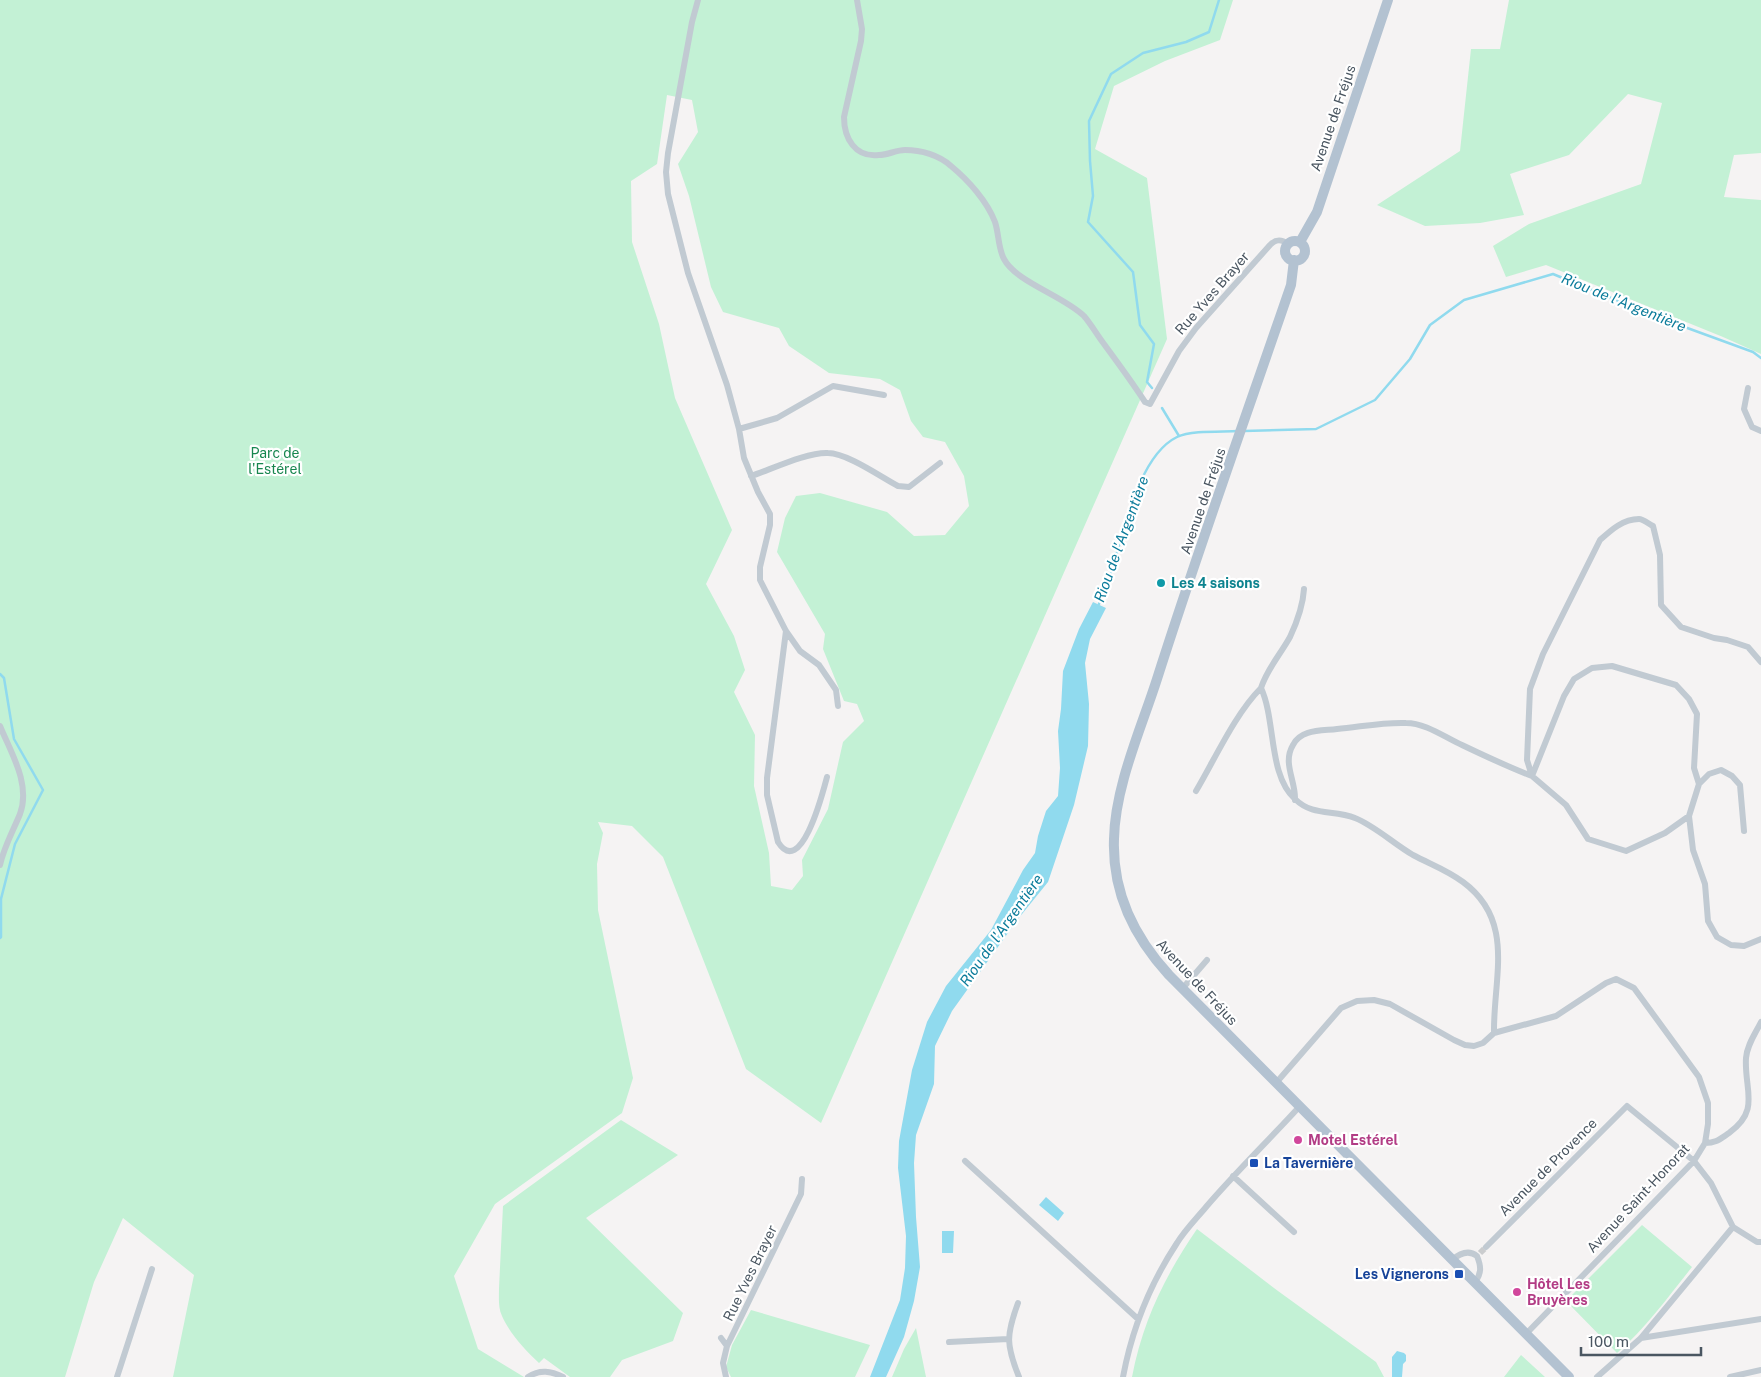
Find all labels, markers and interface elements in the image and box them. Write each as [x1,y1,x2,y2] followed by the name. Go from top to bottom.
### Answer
[1307,63,1359,173] street label: Avenue de Fréjus
[1172,248,1252,338] street label: Rue Yves Brayer
[1559,269,1689,335] water label: Riou de l'Argentière
[248,445,302,477] park label: Parc de l'Estérel
[1177,446,1229,556] street label: Avenue de Fréjus
[1090,474,1152,604] water label: Riou de l'Argentière
[1171,575,1260,591] place label: Les 4 saisons
[1155,577,1167,589] marker: Les 4 saisons
[956,871,1046,989] water label: Riou de l'Argentière
[1153,936,1241,1028] street label: Avenue de Fréjus
[1496,1115,1600,1219] street label: Avenue de Provence
[1308,1132,1399,1148] place label: Motel Estérel
[1292,1134,1304,1146] marker: Motel Estérel
[1583,1140,1693,1256] street label: Avenue Saint-Honorat
[1264,1155,1353,1171] place label: La Tavernière
[1248,1157,1260,1169] marker: La Tavernière
[720,1222,780,1324] street label: Rue Yves Brayer
[1355,1266,1449,1282] place label: Les Vignerons
[1453,1268,1465,1280] marker: Les Vignerons
[1527,1276,1590,1308] place label: Hôtel Les Bruyères
[1511,1286,1523,1298] marker: Hôtel Les Bruyères
[1581,1324,1701,1356] scale bar
[1588,1333,1629,1350] text: 100 m

